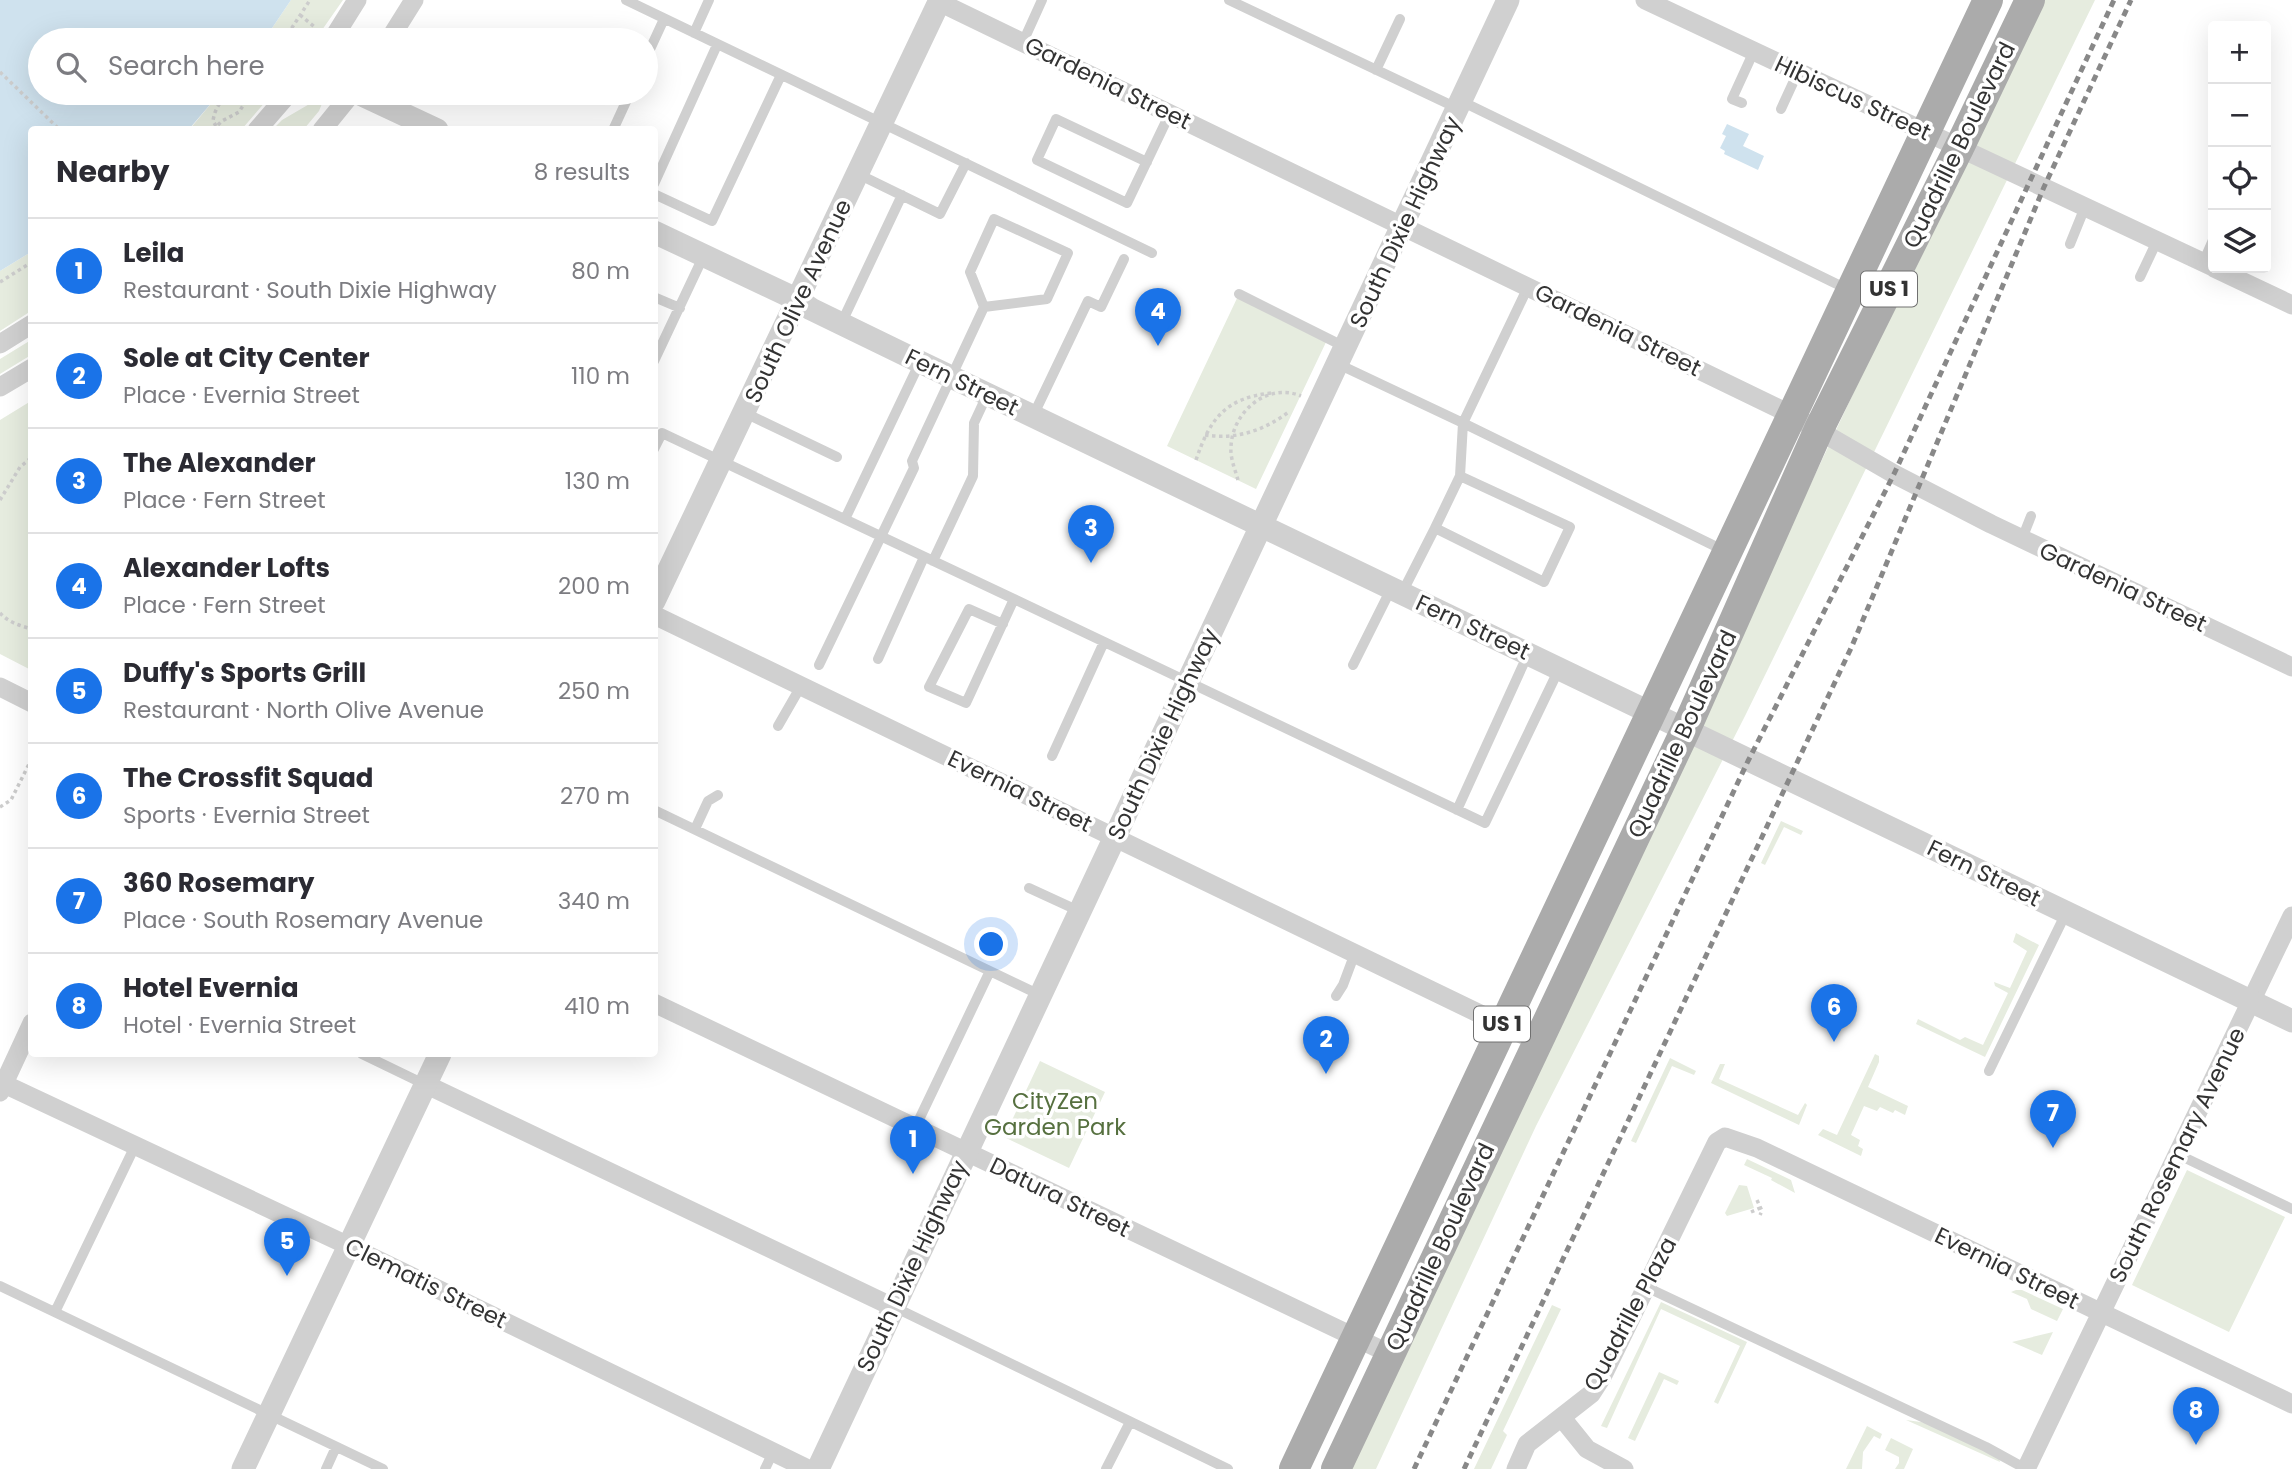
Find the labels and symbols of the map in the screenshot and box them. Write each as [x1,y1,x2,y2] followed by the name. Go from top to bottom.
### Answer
[1020,29,1196,137] street label: Gardenia Street
[1895,36,2023,254] street label: Quadrille Boulevard
[1770,48,1936,148] street label: Hibiscus Street
[1342,111,1468,333] street label: South Dixie Highway
[737,194,859,408] street label: South Olive Avenue
[1861,272,1917,306] road number: US 1
[1530,276,1706,384] street label: Gardenia Street
[1135,288,1181,346] pin: 4
[900,341,1024,423] street label: Fern Street
[1068,505,1114,563] pin: 3
[2034,534,2212,640] street label: Gardenia Street
[1411,587,1535,667] street label: Fern Street
[1100,623,1226,845] street label: South Dixie Highway
[1620,625,1744,843] street label: Quadrille Boulevard
[942,742,1098,840] street label: Evernia Street
[1922,832,2046,914] street label: Fern Street
[974,927,1008,961] your location
[1811,984,1857,1042] pin: 6
[1474,1006,1530,1042] road number: US 1
[1303,1016,1349,1074] pin: 2
[2101,1022,2253,1288] street label: South Rosemary Avenue
[984,1085,1126,1143] park label: CityZen Garden Park
[2030,1090,2076,1148] pin: 7
[890,1116,936,1174] pin: 1
[1378,1138,1502,1356] street label: Quadrille Boulevard
[984,1149,1136,1245] street label: Datura Street
[849,1155,975,1377] street label: South Dixie Highway
[264,1218,310,1276] pin: 5
[1929,1219,2085,1317] street label: Evernia Street
[340,1230,512,1336] street label: Clematis Street
[1576,1231,1684,1397] street label: Quadrille Plaza
[2173,1387,2219,1445] pin: 8

